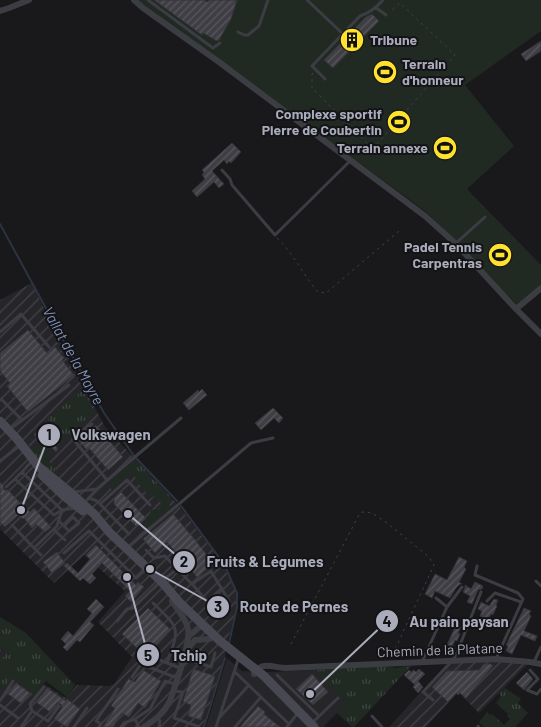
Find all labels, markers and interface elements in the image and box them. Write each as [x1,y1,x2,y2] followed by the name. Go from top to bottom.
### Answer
[339,27,365,53] building icon: Tribune
[370,31,417,48] place label: Tribune
[402,55,464,88] place label: Terrain d'honneur
[372,59,398,85] sports icon: Terrain d'honneur
[262,105,382,138] place label: Complexe sportif Pierre de Coubertin
[386,109,412,135] sports icon: Complexe sportif Pierre de Coubertin
[432,135,458,161] sports icon: Terrain annexe
[337,139,428,156] place label: Terrain annexe
[404,238,482,271] place label: Padel Tennis Carpentras
[487,242,513,268] sports icon: Padel Tennis Carpentras
[39,303,108,408] water label: Vallat de la Mayre
[36,420,160,450] callout: Volkswagen
[46,425,52,443] text: 1
[71,425,151,443] text: Volkswagen
[172,547,334,577] callout: Fruits & Légumes
[180,552,188,570] text: 2
[207,552,324,570] text: Fruits & Légumes
[205,592,359,622] callout: Route de Pernes
[214,597,222,615] text: 3
[240,597,349,615] text: Route de Pernes
[374,606,519,636] callout: Au pain paysan
[382,612,392,630] text: 4
[409,612,509,630] text: Au pain paysan
[377,639,503,660] street label: Chemin de la Platane
[136,640,217,670] callout: Tchip
[144,646,152,664] text: 5
[171,646,207,664] text: Tchip

